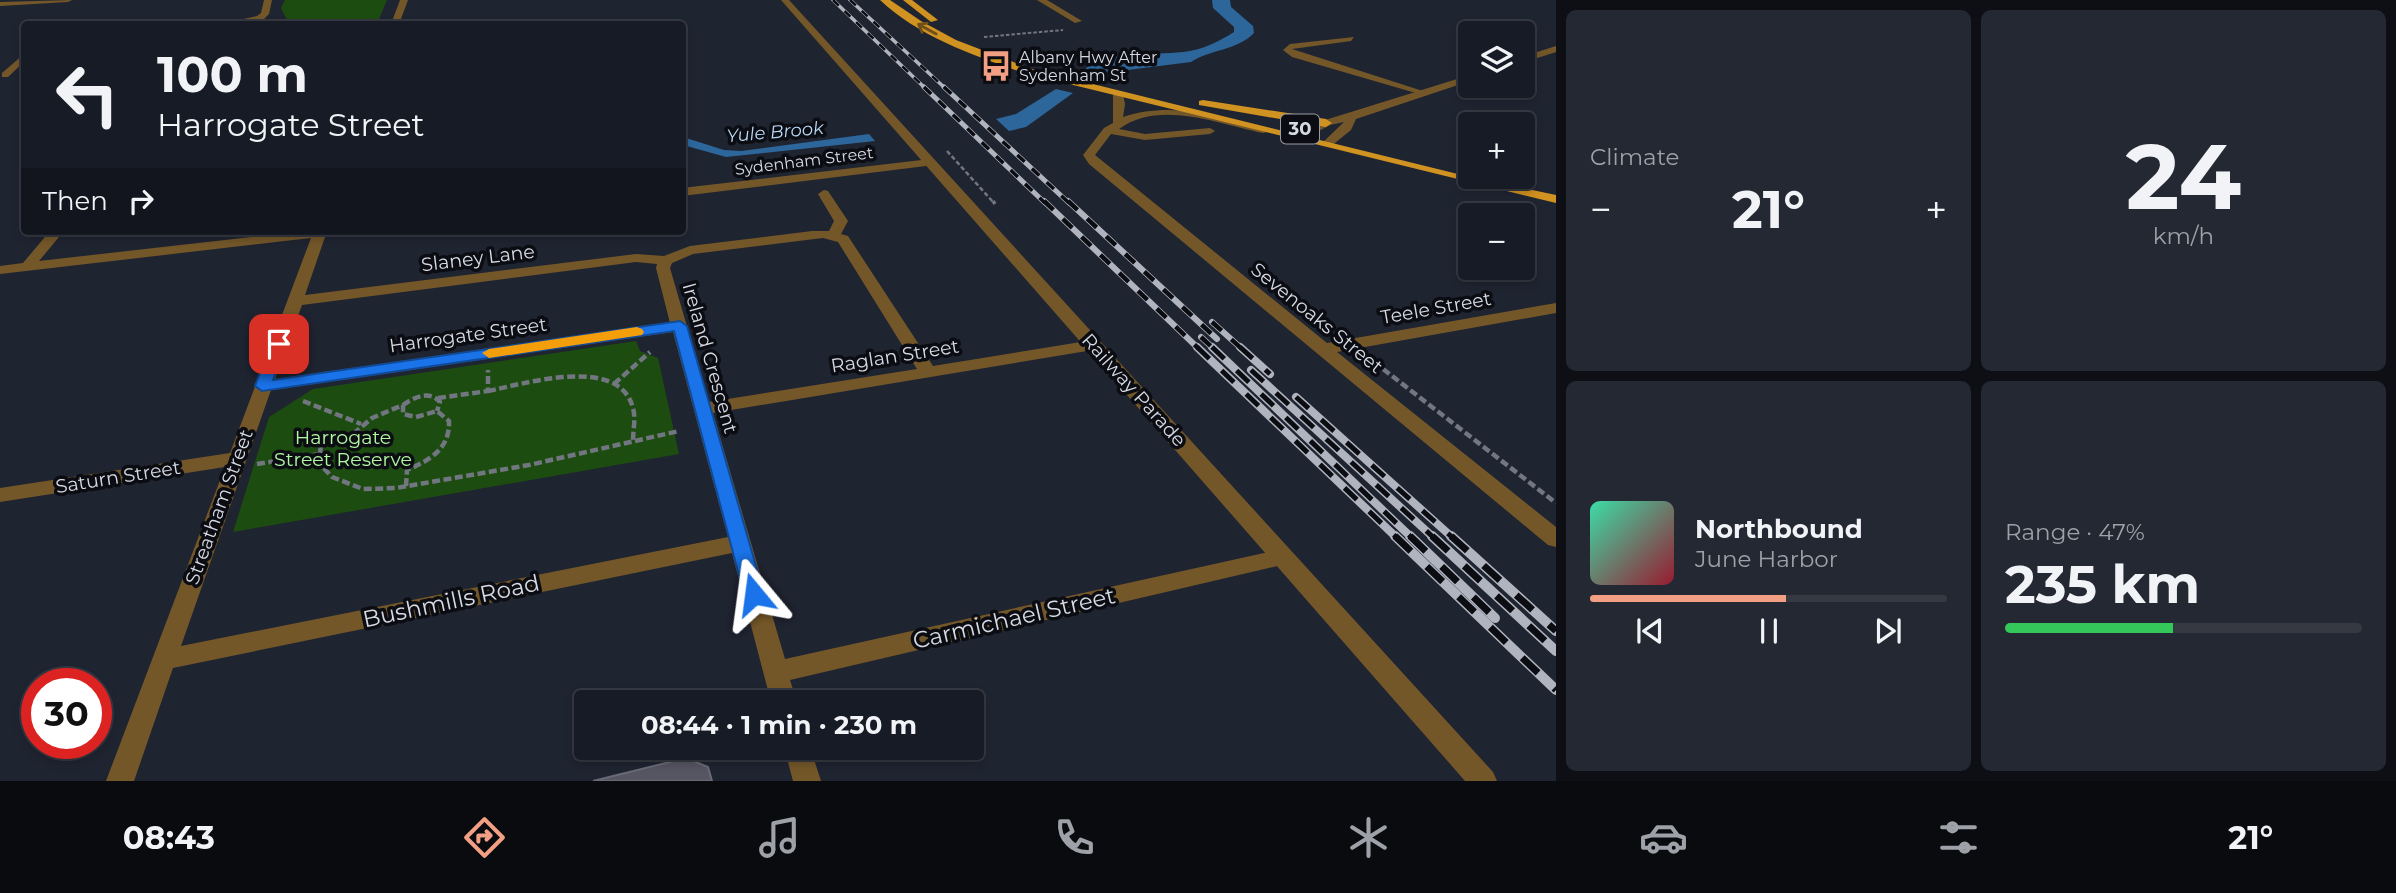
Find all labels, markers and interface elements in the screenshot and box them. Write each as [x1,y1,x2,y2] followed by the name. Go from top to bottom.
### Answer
[1458,21,1535,280] map controls
[1458,21,1535,98] button: layers
[917,22,938,35] one-way arrow
[157,45,308,104] text: 100 m
[1019,48,1157,85] place label: Albany Hwy After Sydenham St
[42,49,133,140] icon: left
[979,49,1013,83] bus stop icon: Albany Hwy After Sydenham St
[157,105,425,144] text: Harrogate Street
[1458,112,1535,189] button: +
[1281,114,1319,144] road number: 30
[725,117,826,147] water label: Yule Brook
[2126,121,2241,232] text: 24
[734,143,875,179] street label: Sydenham Street
[1590,143,1679,171] text: Climate
[1732,178,1805,241] text: 21°
[122,182,160,220] icon: right
[42,185,108,217] text: Then
[1590,186,1612,233] text: −
[1925,186,1947,233] text: +
[1458,203,1535,280] button: −
[2153,222,2214,250] text: km/h
[420,240,536,276] street label: Slaney Lane
[1246,258,1388,378] street label: Sevenoaks Street
[677,280,743,436] street label: Ireland Crescent
[1379,287,1493,329] street label: Teele Street
[388,313,549,357] street label: Harrogate Street
[249,314,309,374] pin
[260,325,298,363] icon: arrive
[1077,329,1191,451] street label: Railway Parade
[829,334,961,377] street label: Raglan Street
[180,426,258,588] street label: Streatham Street
[274,426,412,471] park label: Harrogate Street Reserve
[54,456,182,498] street label: Saturn Street
[1695,513,1863,545] text: Northbound
[2005,518,2145,546] text: Range · 47%
[1695,545,1838,573] text: June Harbor
[2005,553,2200,616] text: 235 km
[717,557,791,631] position arrow
[360,569,542,633] street label: Bushmills Road
[910,581,1118,655] street label: Carmichael Street
[1631,612,1669,650] icon: previous
[1750,612,1788,650] icon: pause
[1869,612,1907,650] icon: next
[21,668,112,759] speed limit sign: 30
[641,709,917,741] text: 08:44 · 1 min · 230 m
[460,813,509,862] icon: directions
[755,813,804,862] icon: music
[1050,813,1099,862] icon: phone
[1344,813,1393,862] icon: climate
[1639,813,1688,862] icon: car
[1934,813,1983,862] icon: filters
[123,818,215,857] text: 08:43
[2228,818,2273,857] text: 21°

